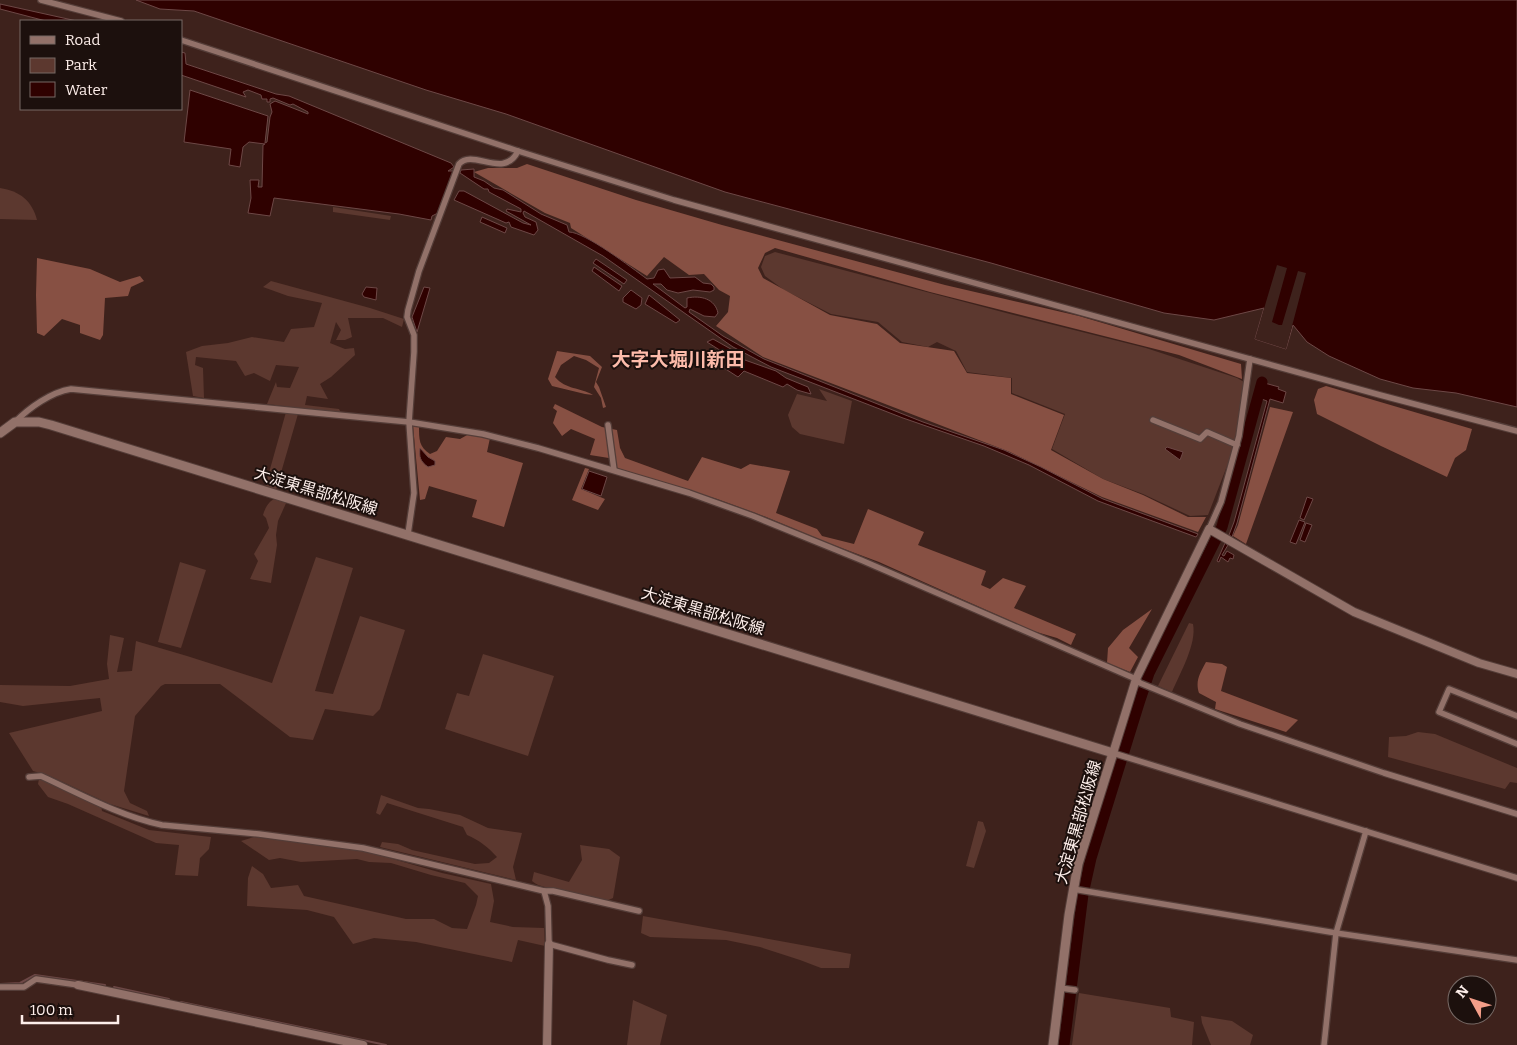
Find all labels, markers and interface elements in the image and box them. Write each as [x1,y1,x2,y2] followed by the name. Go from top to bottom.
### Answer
[20,20,182,110] legend
[65,31,100,49] text: Road
[65,56,97,74] text: Park
[65,81,108,99] text: Water
[611,348,745,371] district label: 大字大堀川新田
[252,463,380,519] street label: 大淀東黒部松阪線
[639,583,767,639] street label: 大淀東黒部松阪線
[1051,758,1105,886] street label: 大淀東黒部松阪線
[1447,975,1497,1025] north arrow
[1452,982,1473,1002] text: N
[22,992,119,1024] scale bar
[30,1001,73,1019] text: 100 m

